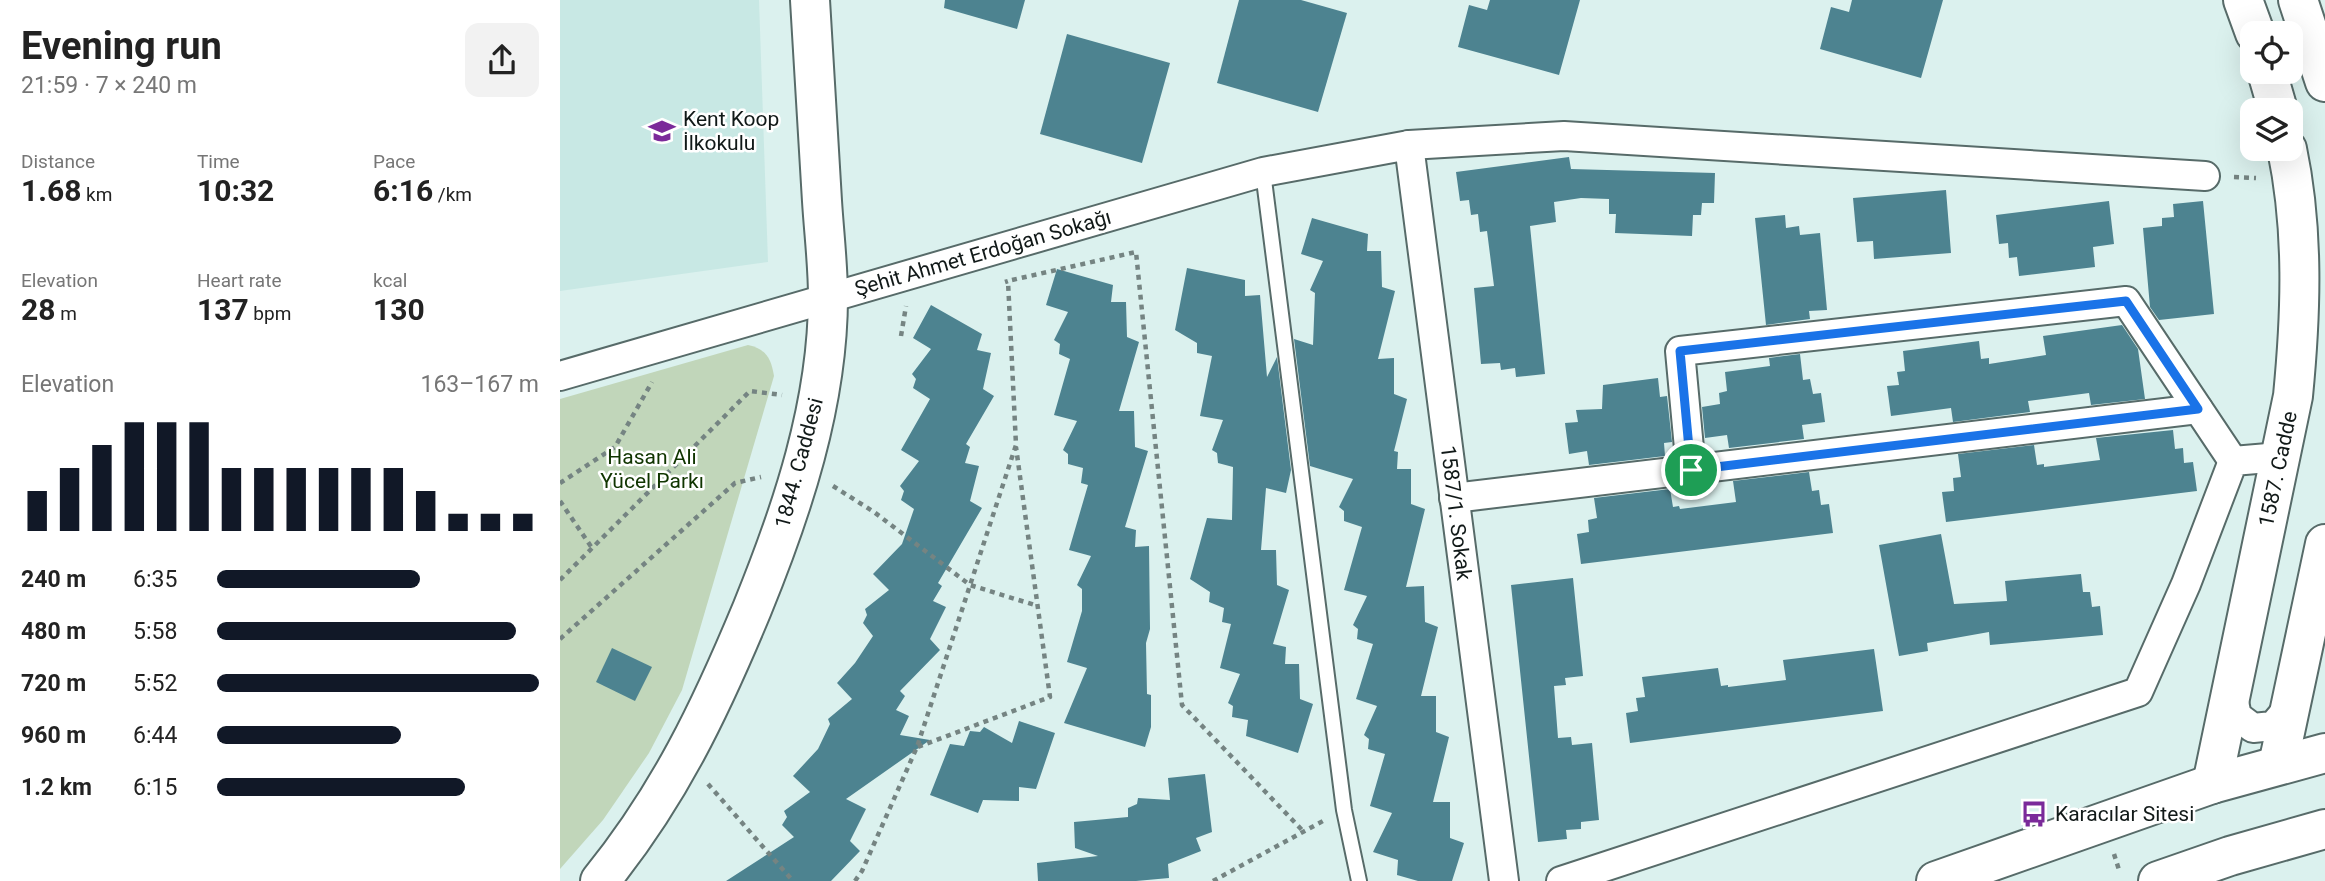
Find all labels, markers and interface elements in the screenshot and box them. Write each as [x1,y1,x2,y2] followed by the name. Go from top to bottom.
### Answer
[2240,21,2303,161] map controls
[2240,21,2303,84] button: locate
[465,23,539,97] button: share
[21,24,222,68] text: Evening run
[21,72,197,99] text: 21:59 · 7 × 240 m
[2240,98,2303,161] button: layers
[683,107,779,155] place label: Kent Koop İlkokulu
[647,116,677,146] school or university icon: Kent Koop İlkokulu
[21,150,95,173] text: Distance
[197,150,240,173] text: Time
[373,150,415,173] text: Pace
[21,173,81,208] text: 1.68
[197,173,274,208] text: 10:32
[373,173,433,208] text: 6:16
[81,183,112,206] text: km
[433,183,472,206] text: /km
[852,205,1114,301] street label: Şehit Ahmet Erdoğan Sokağı
[21,269,98,292] text: Elevation
[197,269,282,292] text: Heart rate
[373,269,407,292] text: kcal
[21,292,55,327] text: 28
[197,292,249,327] text: 137
[373,292,425,327] text: 130
[55,302,77,325] text: m
[249,302,291,325] text: bpm
[21,371,114,398] text: Elevation
[420,371,539,398] text: 163–167 m
[770,395,828,531] street label: 1844. Caddesi
[2254,409,2302,529] street label: 1587. Cadde
[1661,440,1721,500] pin
[1436,444,1476,582] street label: 1587/1. Sokak
[600,445,704,493] park label: Hasan Ali Yücel Parkı
[1672,451,1710,489] icon: arrive
[21,566,86,593] text: 240 m
[133,566,177,593] text: 6:35
[21,618,86,645] text: 480 m
[133,618,177,645] text: 5:58
[21,670,86,697] text: 720 m
[133,670,177,697] text: 5:52
[21,722,86,749] text: 960 m
[133,722,177,749] text: 6:44
[21,774,92,801] text: 1.2 km
[133,774,177,801] text: 6:15
[2019,799,2049,829] bus stop icon: Karacılar Sitesi
[2055,802,2194,826] place label: Karacılar Sitesi

